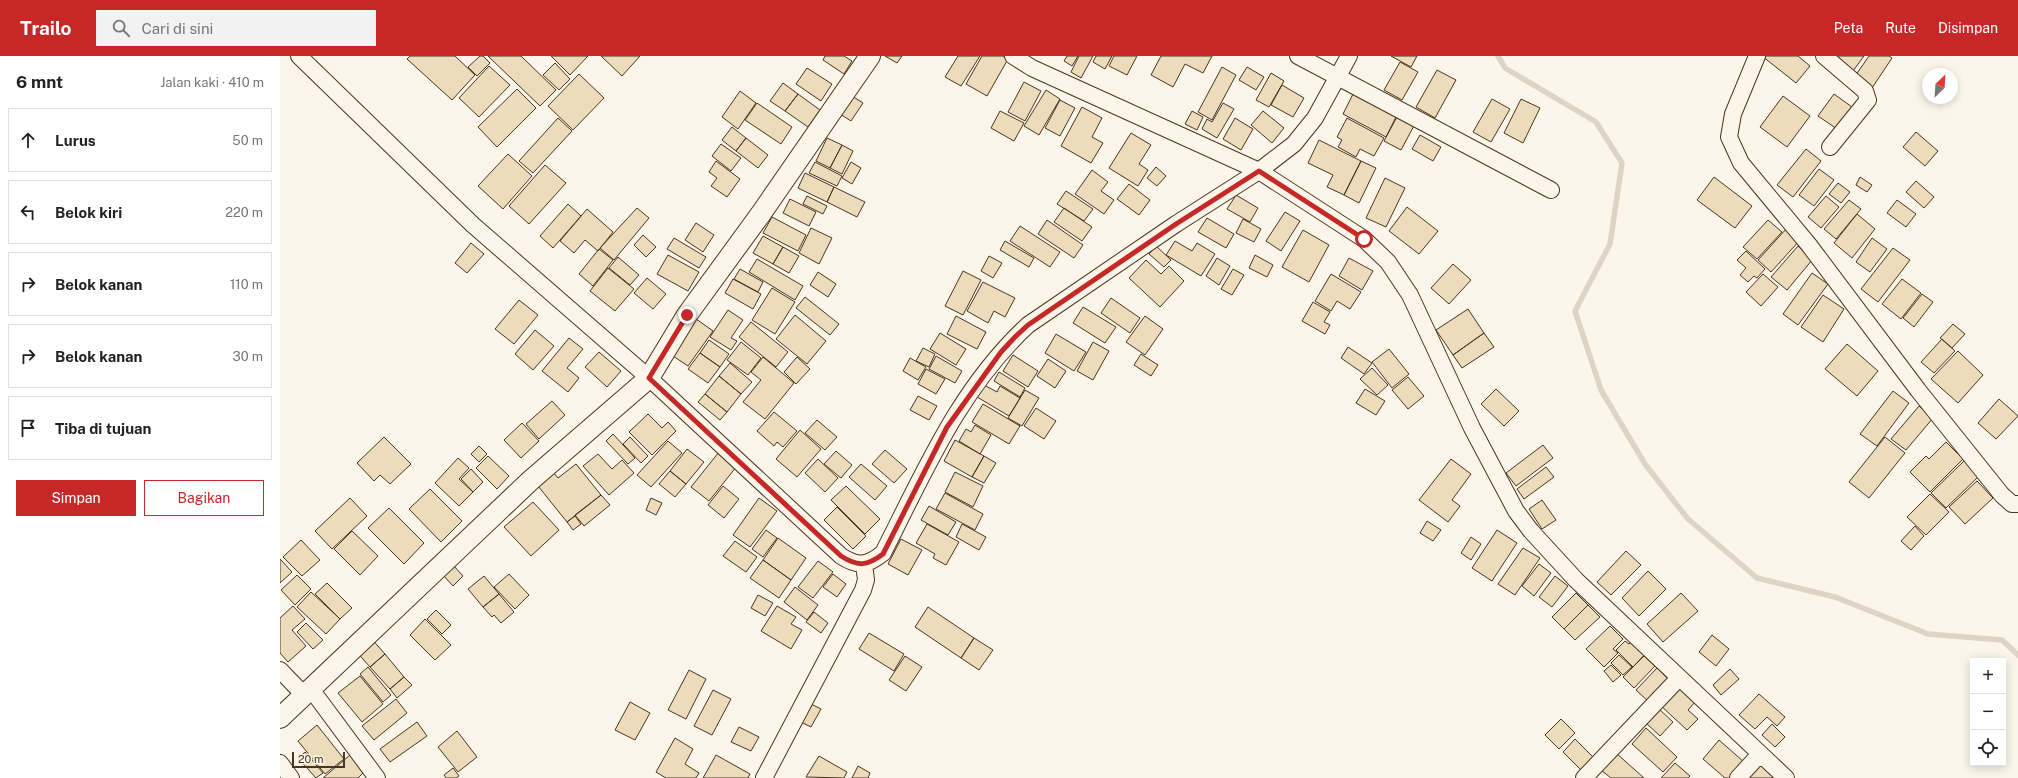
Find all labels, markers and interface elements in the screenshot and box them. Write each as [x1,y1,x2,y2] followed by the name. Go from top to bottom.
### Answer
[96,10,376,46] search box
[20,17,72,39] text: Trailo
[110,17,132,39] icon: search
[142,20,213,37] text: Cari di sini
[1834,20,1863,36] text: Peta
[1885,20,1916,36] text: Rute
[1938,20,1998,36] text: Disimpan
[1922,68,1958,104] north arrow
[16,72,63,92] text: 6 mnt
[160,75,264,90] text: Jalan kaki · 410 m
[17,129,39,151] icon: ahead
[55,132,96,149] text: Lurus
[232,133,263,148] text: 50 m
[17,201,39,223] icon: left
[55,204,122,221] text: Belok kiri
[225,205,263,220] text: 220 m
[1355,230,1373,248] route start
[17,273,39,295] icon: right
[55,276,142,293] text: Belok kanan
[230,277,263,292] text: 110 m
[678,306,696,324] route end
[17,345,39,367] icon: right
[55,348,142,365] text: Belok kanan
[233,349,263,364] text: 30 m
[17,417,39,439] icon: arrive
[55,420,151,437] text: Tiba di tujuan
[16,480,136,516] button: Simpan
[144,480,264,516] button: Bagikan
[1970,658,2006,766] map controls
[1970,658,2006,694] button: +
[1970,694,2006,730] button: −
[1970,730,2006,766] button: locate
[292,750,345,769] scale bar
[298,753,323,765] text: 20 m

